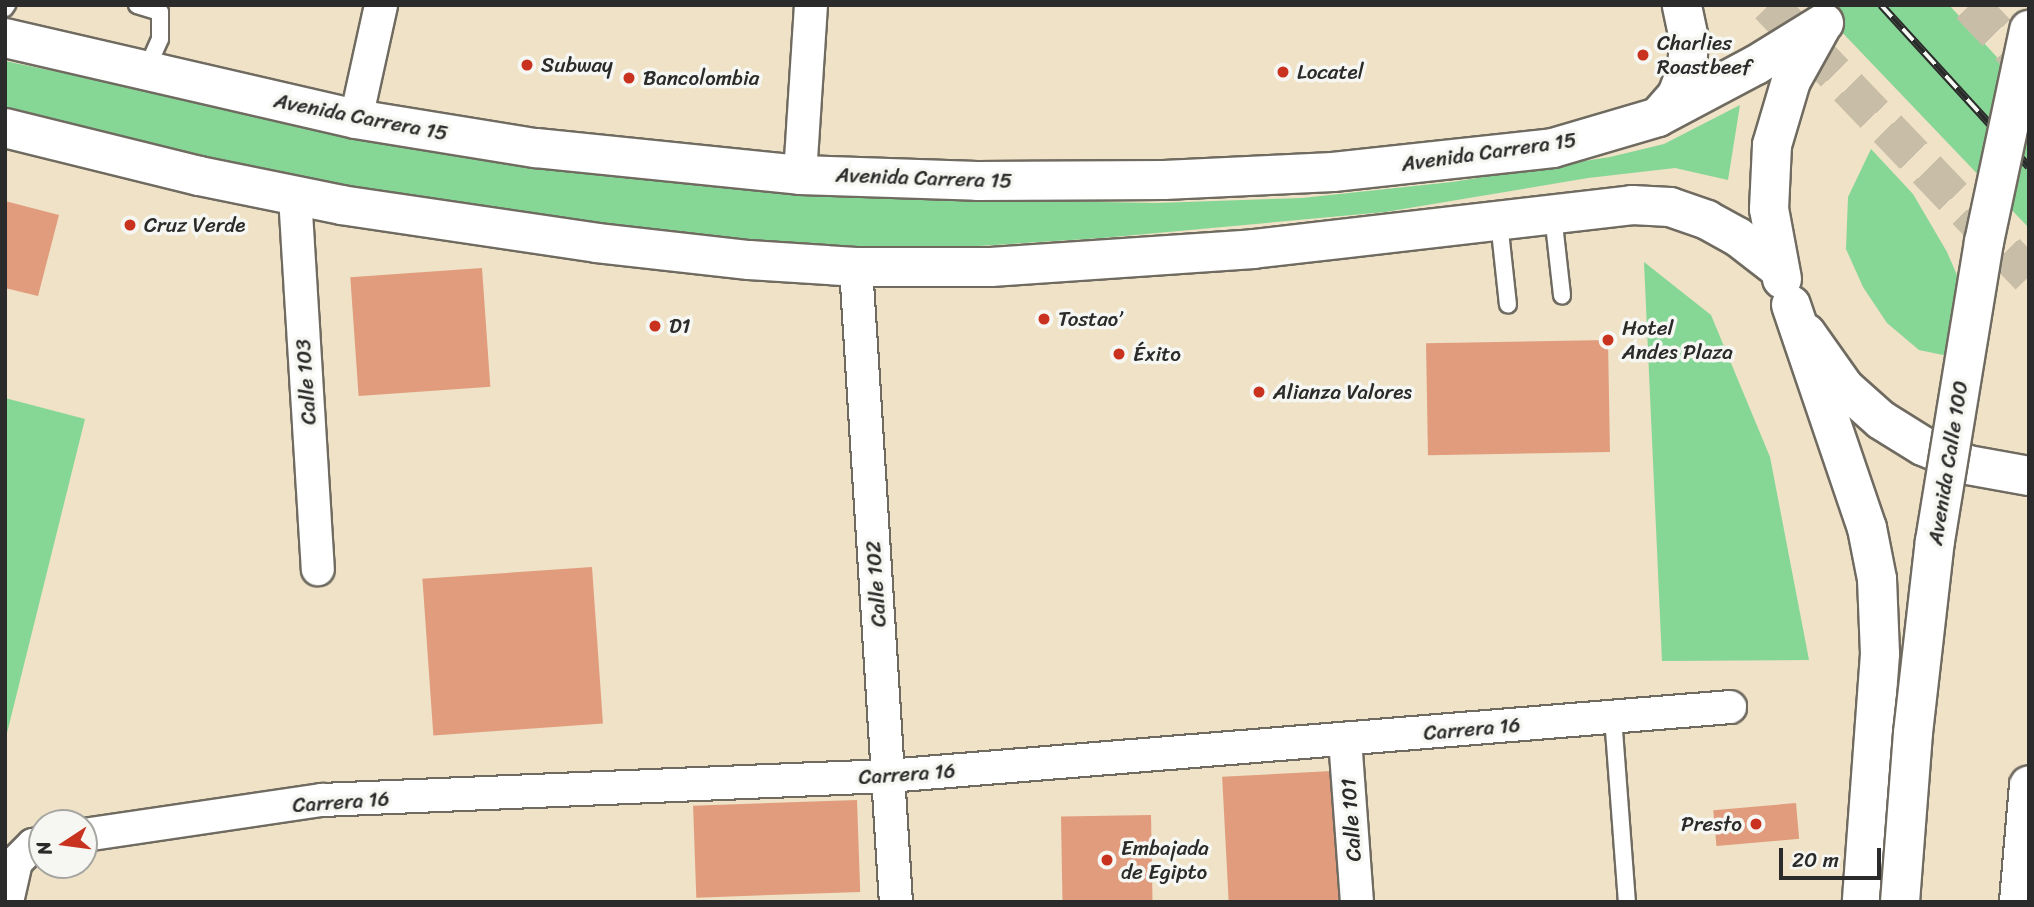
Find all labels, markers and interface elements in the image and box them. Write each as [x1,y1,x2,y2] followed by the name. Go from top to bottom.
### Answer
[1657,30,1751,80] place label: Charlies Roastbeef
[1635,47,1651,63] marker: Charlies Roastbeef
[541,52,613,78] place label: Subway
[519,57,535,73] marker: Subway
[1297,59,1364,85] place label: Locatel
[1275,64,1291,80] marker: Locatel
[643,65,759,91] place label: Bancolombia
[621,70,637,86] marker: Bancolombia
[272,88,450,146] street label: Avenida Carrera 15
[1400,127,1578,177] street label: Avenida Carrera 15
[835,162,1013,194] street label: Avenida Carrera 15
[144,212,244,238] place label: Cruz Verde
[122,217,138,233] marker: Cruz Verde
[1058,306,1122,332] place label: Tostao’
[1036,311,1052,327] marker: Tostao’
[669,313,691,339] place label: D1
[1622,315,1733,365] place label: Hotel Andes Plaza
[647,318,663,334] marker: D1
[1600,332,1616,348] marker: Hotel Andes Plaza
[290,338,322,426] street label: Calle 103
[1133,341,1181,367] place label: Éxito
[1111,346,1127,362] marker: Éxito
[1273,379,1412,405] place label: Alianza Valores
[1923,379,1973,547] street label: Avenida Calle 100
[1251,384,1267,400] marker: Alianza Valores
[860,540,892,628] street label: Calle 102
[1422,712,1522,746] street label: Carrera 16
[858,758,956,790] street label: Carrera 16
[1336,778,1366,862] street label: Calle 101
[292,786,390,818] street label: Carrera 16
[28,809,98,879] north arrow
[1681,811,1742,837] place label: Presto
[1748,816,1764,832] marker: Presto
[1782,834,1884,878] scale bar
[1121,835,1209,885] place label: Embajada de Egipto
[26,838,62,859] text: N
[1792,841,1839,879] text: 20 m
[1099,852,1115,868] marker: Embajada de Egipto

